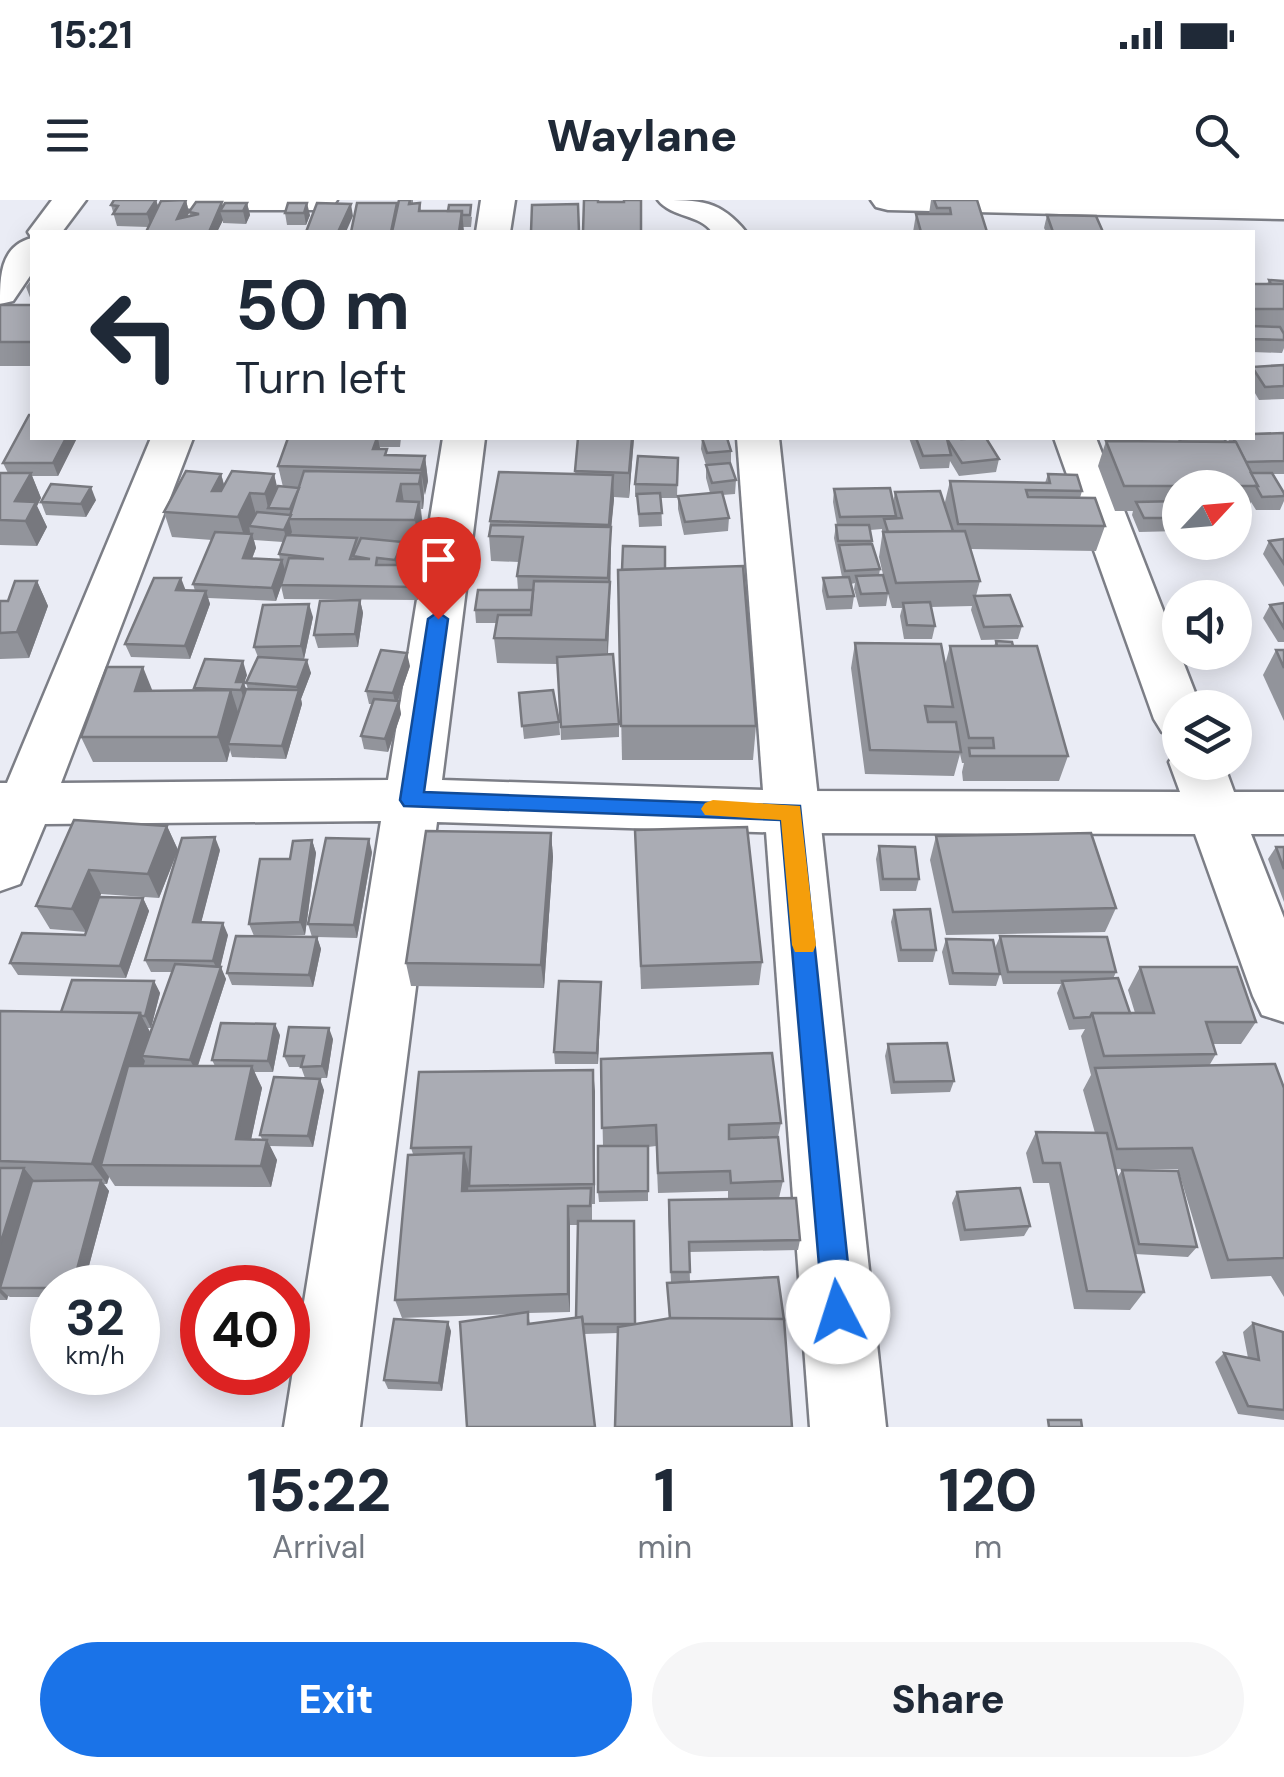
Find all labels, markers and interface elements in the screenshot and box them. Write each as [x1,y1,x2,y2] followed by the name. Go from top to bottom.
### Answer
[50,10,133,60] text: 15:21
[547,106,737,165] text: Waylane
[40,108,95,163] icon: menu
[1189,108,1244,163] icon: search
[235,260,410,351] text: 50 m
[70,270,200,400] icon: left
[235,348,407,407] text: Turn left
[1162,470,1252,560] north arrow
[1162,470,1252,780] map controls
[396,517,481,620] pin
[411,532,466,587] icon: arrive
[1162,580,1252,670] button: sound
[1162,690,1252,780] button: layers
[786,1260,890,1364] position arrow
[180,1265,310,1395] speed limit sign: 40
[66,1285,125,1351] text: 32
[65,1339,125,1372] text: km/h
[246,1451,391,1530] text: 15:22
[654,1451,676,1530] text: 1
[939,1451,1037,1530] text: 120
[272,1526,365,1568] text: Arrival
[637,1526,692,1568] text: min
[974,1526,1002,1568] text: m
[40,1642,632,1757] button: Exit
[652,1642,1244,1757] button: Share

